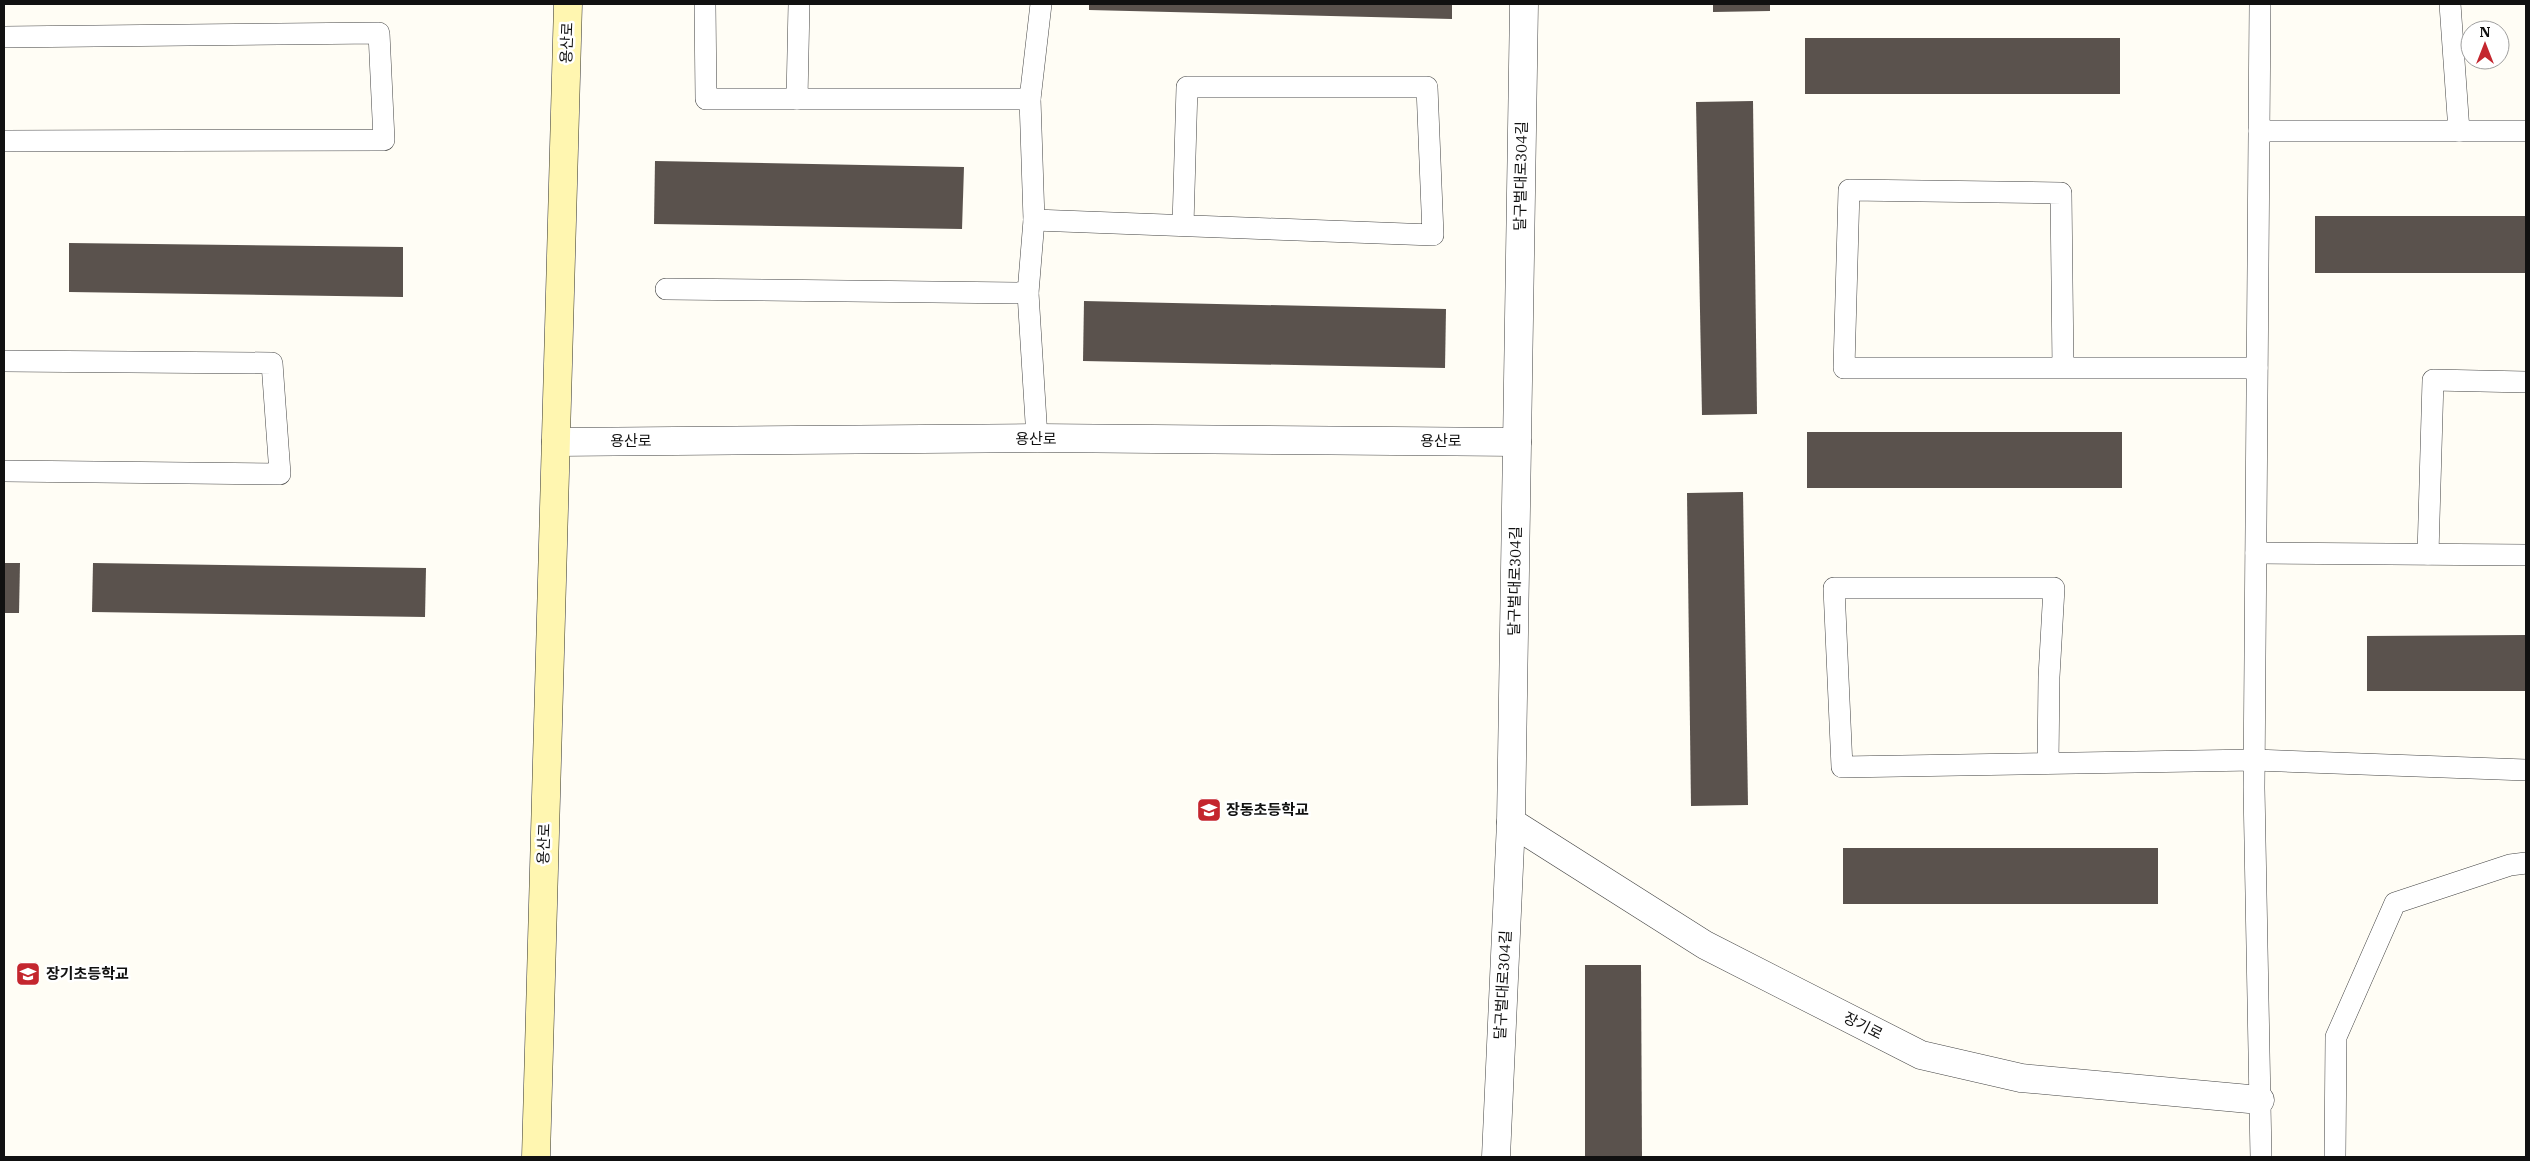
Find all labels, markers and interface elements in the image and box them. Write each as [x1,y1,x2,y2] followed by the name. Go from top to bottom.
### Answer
[2460,20,2510,70] north arrow
[556,22,577,64] street label: 용산로
[2479,23,2491,41] text: N
[1510,121,1531,231] street label: 달구벌대로304길
[1015,429,1057,448] street label: 용산로
[610,431,652,450] street label: 용산로
[1420,431,1462,450] street label: 용산로
[1504,526,1525,636] street label: 달구벌대로304길
[1196,797,1222,823] school or university icon: 장동초등학교
[1226,800,1309,819] place label: 장동초등학교
[533,823,554,865] street label: 용산로
[1490,930,1515,1040] street label: 달구벌대로304길
[15,961,41,987] school or university icon: 장기초등학교
[46,964,129,983] place label: 장기초등학교
[1840,1008,1886,1043] street label: 장기로

